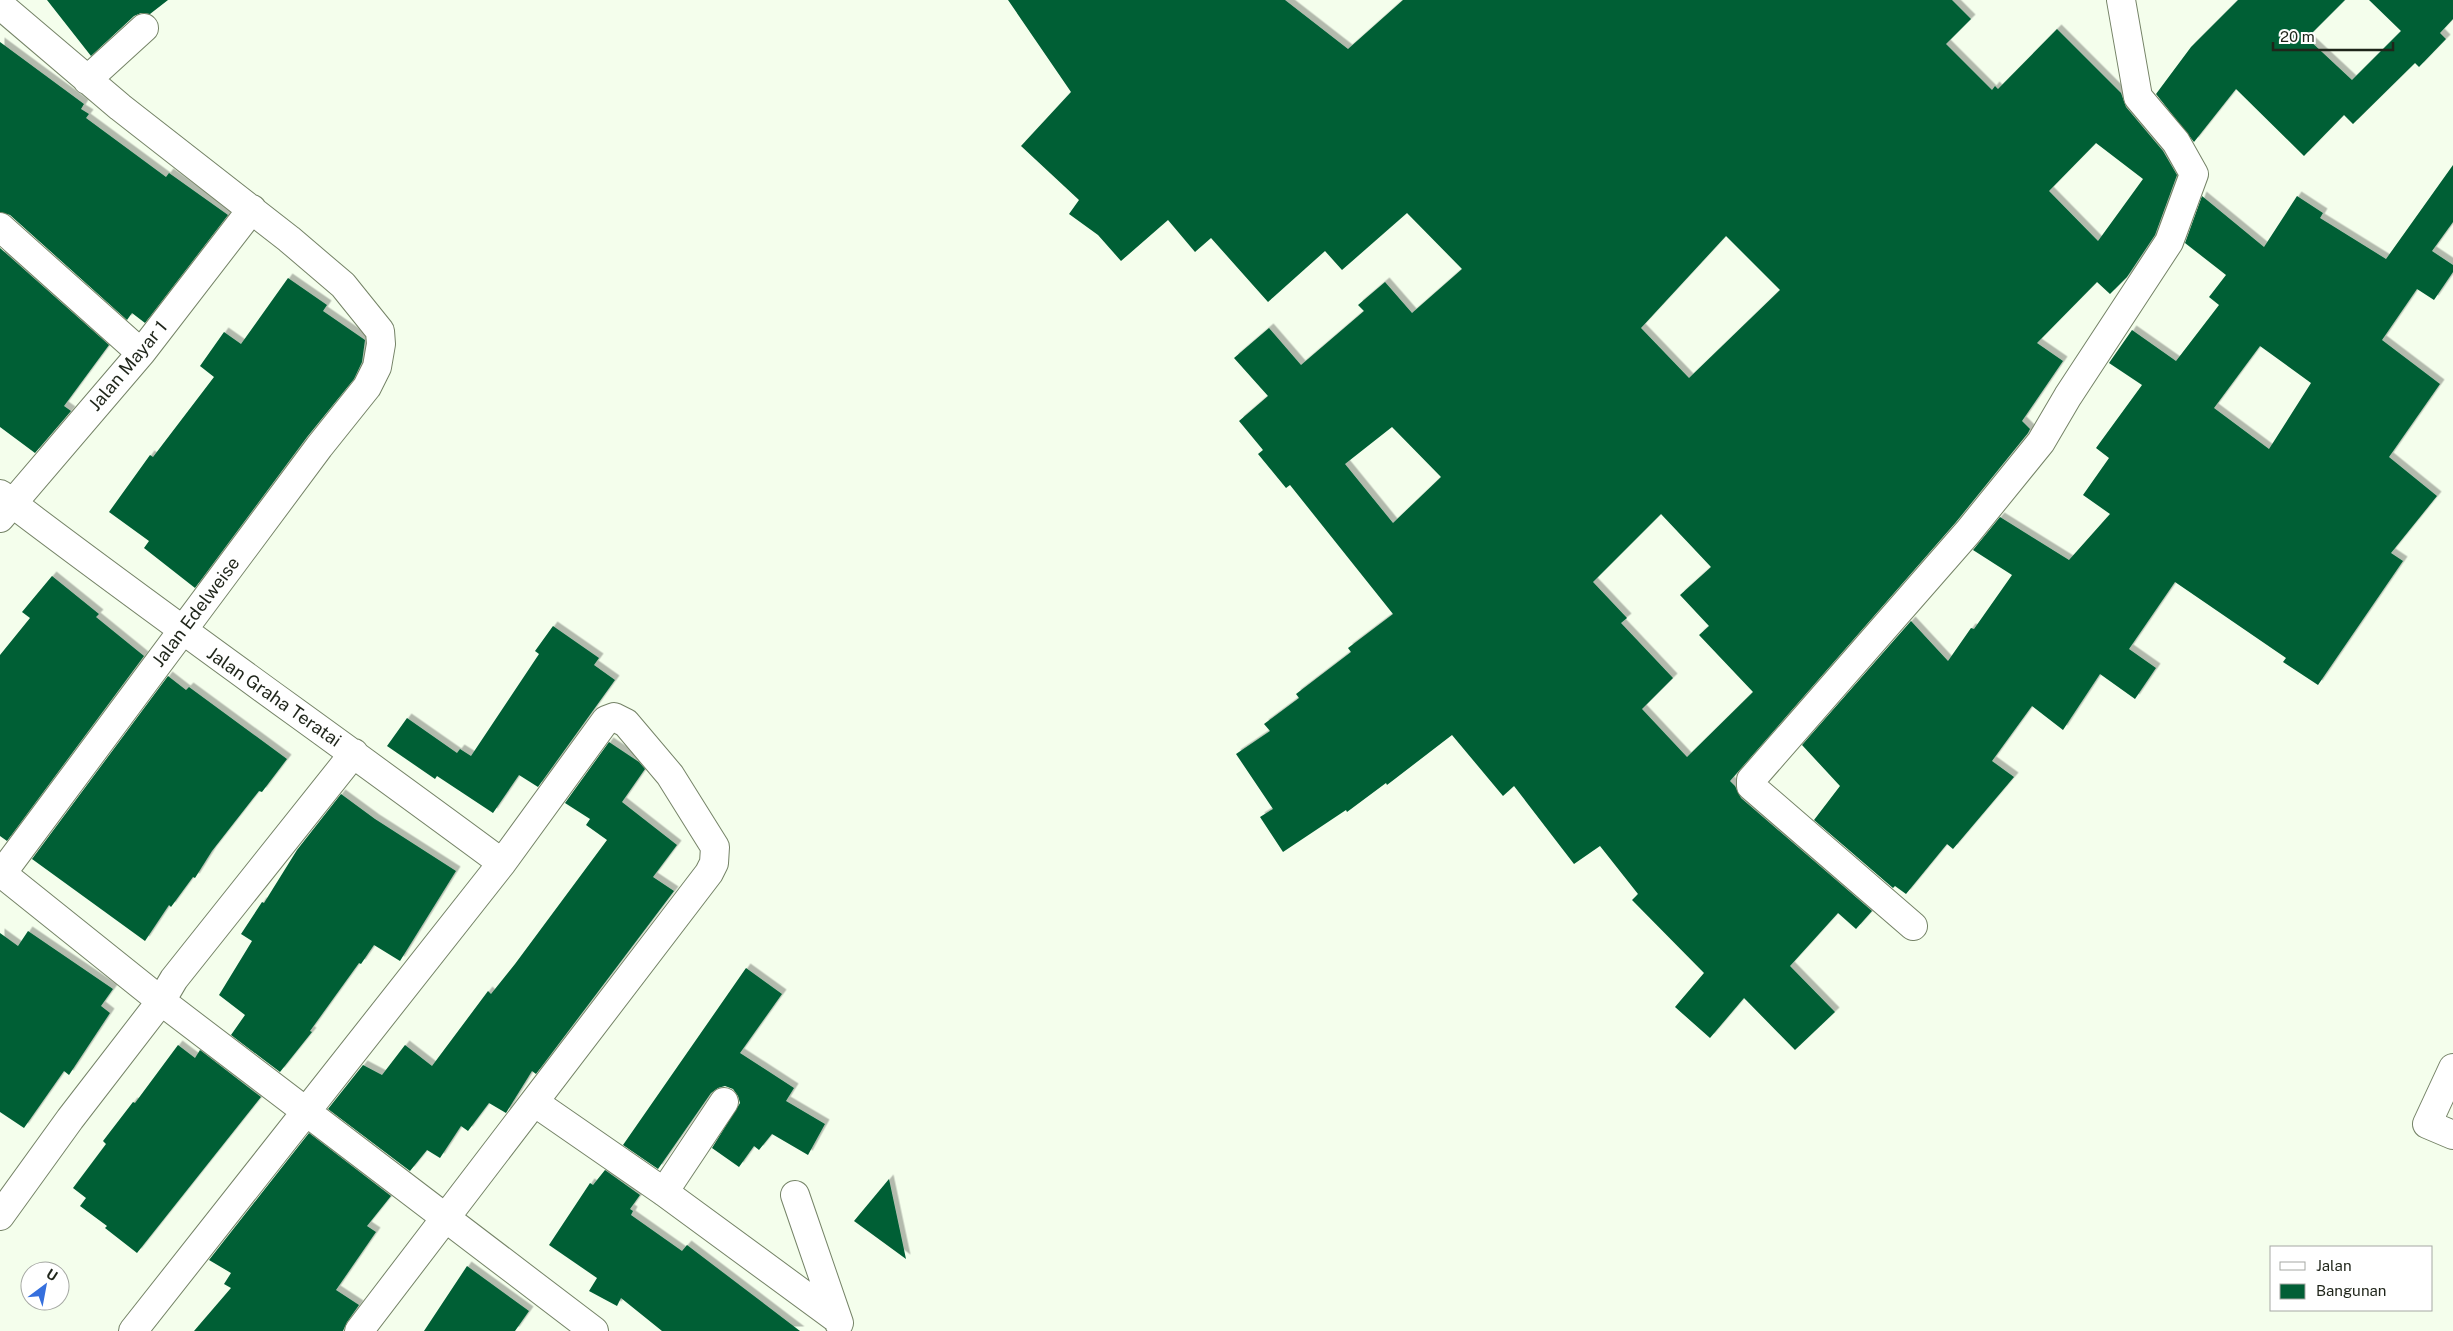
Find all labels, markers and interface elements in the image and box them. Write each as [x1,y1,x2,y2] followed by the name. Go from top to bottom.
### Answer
[2273,20,2393,52] scale bar
[2280,28,2315,45] text: 20 m
[84,317,171,415] street label: Jalan Mayar 1
[148,553,244,671] street label: Jalan Edelweise
[203,642,345,751] street label: Jalan Graha Teratai
[2270,1246,2433,1311] legend
[2316,1257,2352,1274] text: Jalan
[20,1261,70,1311] north arrow
[43,1266,60,1284] text: U
[2316,1282,2387,1299] text: Bangunan

